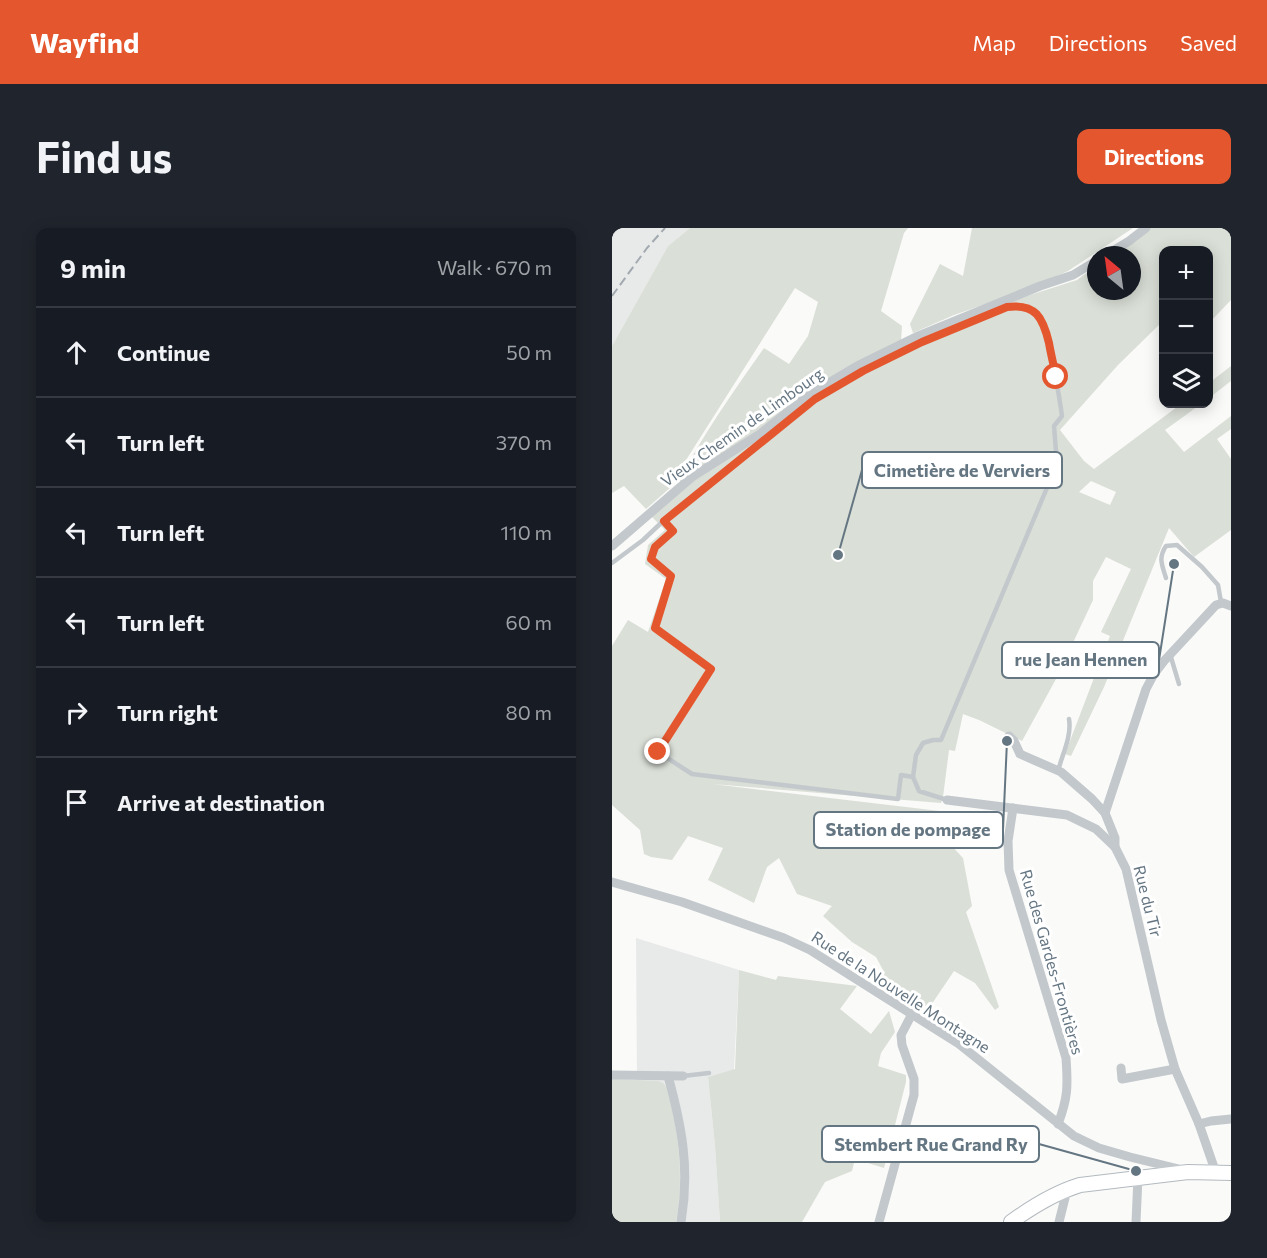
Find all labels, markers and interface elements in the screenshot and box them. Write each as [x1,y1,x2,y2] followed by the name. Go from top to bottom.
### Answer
[30,25,139,59] text: Wayfind
[973,30,1016,55] text: Map
[1049,30,1147,55] text: Directions
[1180,30,1237,55] text: Saved
[1077,129,1231,184] button: Directions
[36,130,172,182] text: Find us
[1087,246,1141,300] north arrow
[1159,246,1213,408] map controls
[1159,246,1213,300] button: +
[60,252,126,283] text: 9 min
[437,255,552,279] text: Walk · 670 m
[1159,300,1213,354] button: −
[60,336,93,369] icon: ahead
[117,339,210,366] text: Continue
[506,340,552,364] text: 50 m
[1159,354,1213,408] button: layers
[657,363,827,490] street label: Vieux Chemin de Limbourg
[1042,363,1068,389] route start
[60,426,93,459] icon: left
[117,429,204,456] text: Turn left
[496,430,552,454] text: 370 m
[862,452,1062,488] callout: Cimetière de Verviers
[874,459,1050,481] text: Cimetière de Verviers
[60,516,93,549] icon: left
[117,519,204,546] text: Turn left
[501,520,552,544] text: 110 m
[60,606,93,639] icon: left
[117,609,204,636] text: Turn left
[506,610,552,634] text: 60 m
[1002,642,1159,678] callout: rue Jean Hennen
[1015,648,1147,670] text: rue Jean Hennen
[60,696,93,729] icon: right
[117,699,218,726] text: Turn right
[506,700,552,724] text: 80 m
[644,738,670,764] route end
[60,786,93,819] icon: arrive
[117,789,325,816] text: Arrive at destination
[814,812,1003,848] callout: Station de pompage
[826,818,990,840] text: Station de pompage
[1130,863,1167,939] street label: Rue du Tir
[1017,867,1088,1057] street label: Rue des Gardes-Frontières
[808,927,994,1056] street label: Rue de la Nouvelle Montagne
[822,1126,1039,1162] callout: Stembert Rue Grand Ry
[834,1133,1028,1155] text: Stembert Rue Grand Ry

